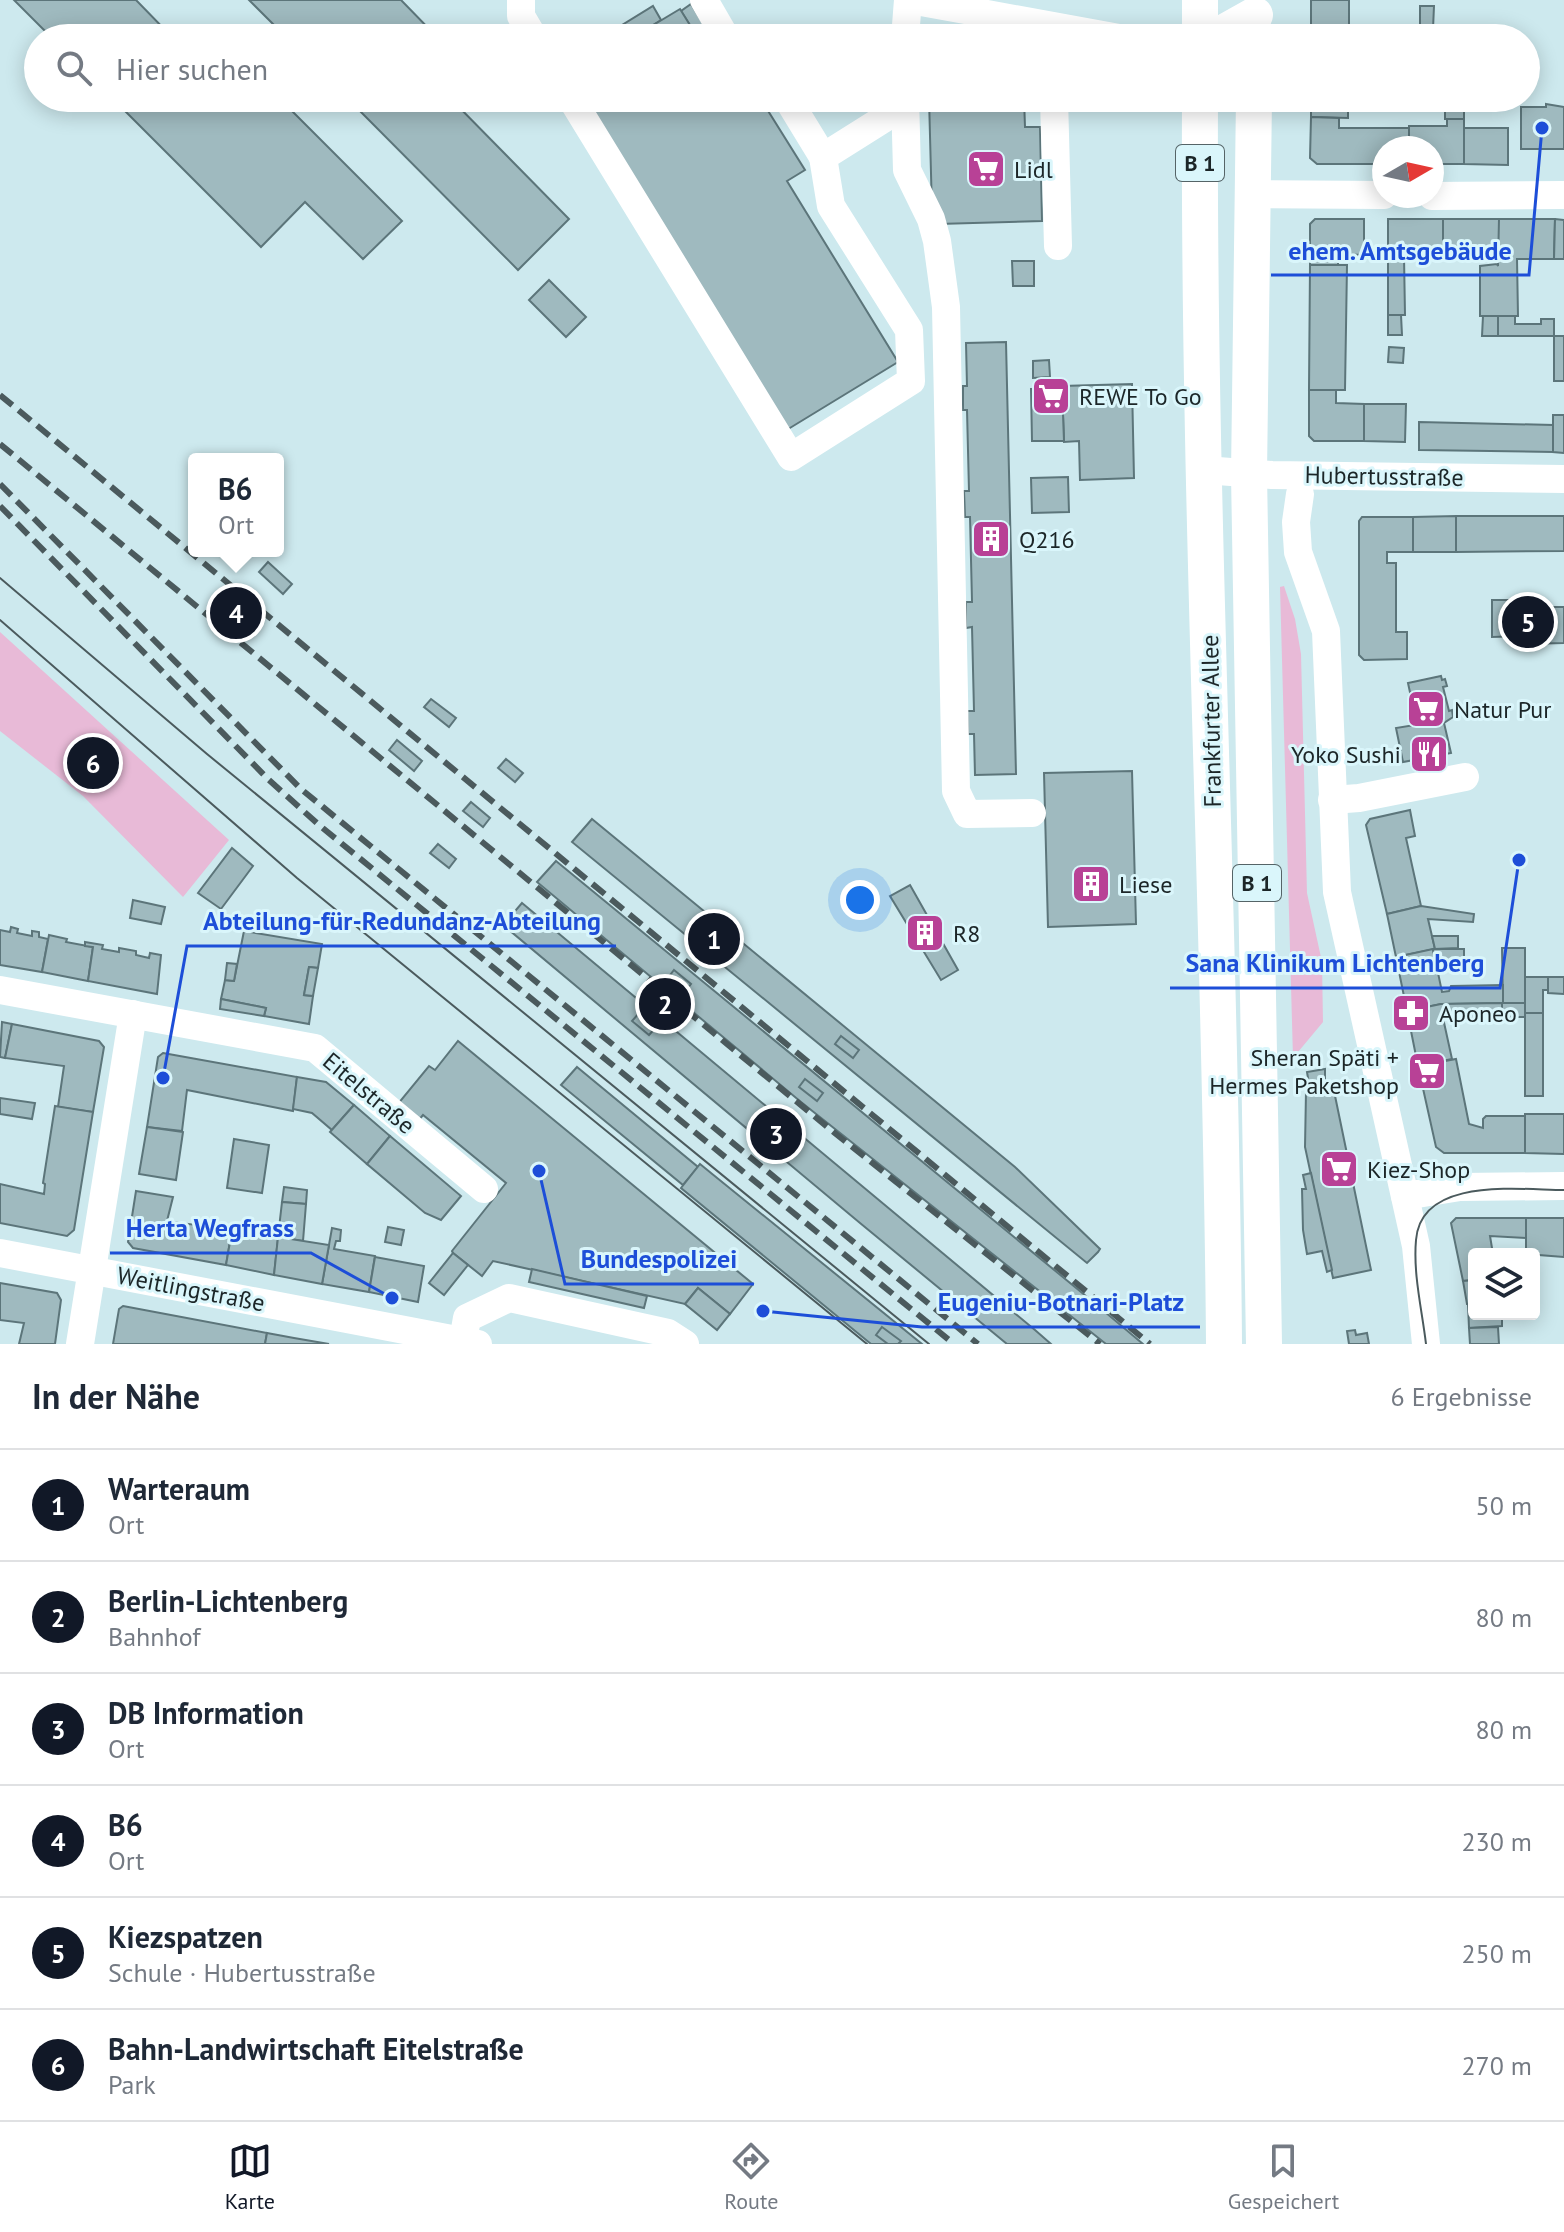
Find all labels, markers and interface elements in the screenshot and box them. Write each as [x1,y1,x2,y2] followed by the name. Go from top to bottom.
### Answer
[24,24,1540,112] search box
[52,46,96,90] icon: search
[116,49,268,88] text: Hier suchen
[1372,136,1444,208] north arrow
[1176,145,1224,181] road number: B 1
[965,148,1007,190] supermarket icon: Lidl
[1014,154,1053,185] place label: Lidl
[1271,225,1529,275] callout: ehem. Amtsgebäude
[1288,234,1512,267] text: ehem. Amtsgebäude
[1030,375,1072,417] supermarket icon: REWE To Go
[1079,381,1202,412] place label: REWE To Go
[188,453,284,557] popup
[1304,459,1464,493] street label: Hubertusstraße
[218,469,253,508] text: B6
[218,508,254,541] text: Ort
[970,518,1012,560] building icon: Q216
[1019,524,1075,555] place label: Q216
[210,583,262,643] pin: 4
[1502,592,1554,652] pin: 5
[1194,634,1228,808] street label: Frankfurter Allee
[1405,688,1447,730] supermarket icon: Natur Pur
[1454,694,1551,725] place label: Natur Pur
[67,733,119,793] pin: 6
[1408,733,1450,775] restaurant icon: Yoko Sushi
[1291,739,1401,770] place label: Yoko Sushi
[1070,863,1112,905] building icon: Liese
[1233,865,1281,901] road number: B 1
[1119,869,1172,900] place label: Liese
[840,880,880,920] your location
[187,896,616,946] callout: Abteilung-für-Redundanz-Abteilung
[203,904,601,937] text: Abteilung-für-Redundanz-Abteilung
[688,909,740,969] pin: 1
[904,912,946,954] building icon: R8
[953,918,980,949] place label: R8
[1170,938,1500,988] callout: Sana Klinikum Lichtenberg
[1186,946,1484,979] text: Sana Klinikum Lichtenberg
[639,974,691,1034] pin: 2
[1390,992,1432,1034] pharmacy icon: Aponeo
[1439,998,1517,1029] place label: Aponeo
[1209,1042,1399,1101] place label: Sheran Späti + Hermes Paketshop
[316,1045,422,1141] street label: Eitelstraße
[1406,1050,1448,1092] supermarket icon: Sheran Späti + Hermes Paketshop
[750,1104,802,1164] pin: 3
[1318,1148,1360,1190] supermarket icon: Kiez-Shop
[1367,1154,1470,1185] place label: Kiez-Shop
[110,1203,311,1253] callout: Herta Wegfrass
[126,1211,294,1244] text: Herta Wegfrass
[565,1234,754,1284] callout: Bundespolizei
[581,1242,737,1275] text: Bundespolizei
[1468,1248,1540,1320] map controls
[1468,1248,1540,1320] button: layers
[115,1259,267,1319] street label: Weitlingstraße
[922,1277,1200,1327] callout: Eugeniu-Botnari-Platz
[938,1285,1184,1318] text: Eugeniu-Botnari-Platz
[32,1374,200,1418] text: In der Nähe
[1391,1380,1532,1413] text: 6 Ergebnisse
[108,1469,250,1508] text: Warteraum
[51,1489,65,1522] text: 1
[1476,1489,1532,1522] text: 50 m
[108,1508,144,1541] text: Ort
[108,1581,348,1620] text: Berlin-Lichtenberg
[51,1601,65,1634] text: 2
[1476,1601,1532,1634] text: 80 m
[108,1620,201,1653] text: Bahnhof
[108,1693,304,1732] text: DB Information
[51,1713,65,1746] text: 3
[1476,1713,1532,1746] text: 80 m
[108,1732,144,1765] text: Ort
[108,1805,143,1844] text: B6
[51,1825,65,1858] text: 4
[1461,1825,1532,1858] text: 230 m
[108,1844,144,1877] text: Ort
[108,1917,263,1956] text: Kiezspatzen
[51,1937,65,1970] text: 5
[1461,1937,1532,1970] text: 250 m
[108,1956,376,1989] text: Schule · Hubertusstraße
[108,2029,524,2068] text: Bahn-Landwirtschaft Eitelstraße
[51,2049,65,2082] text: 6
[1461,2049,1532,2082] text: 270 m
[108,2068,156,2101] text: Park
[225,2139,275,2215] tab: Karte
[724,2139,778,2215] tab: Route
[1228,2139,1339,2215] tab: Gespeichert

